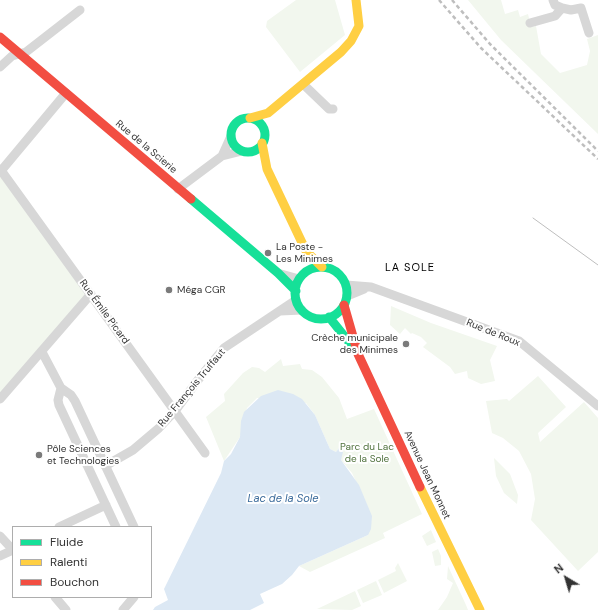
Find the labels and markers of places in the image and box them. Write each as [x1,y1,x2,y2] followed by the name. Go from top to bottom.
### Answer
[276,241,333,264] place label: La Poste - Les Minimes
[263,248,273,258] marker: La Poste - Les Minimes
[177,284,225,296] place label: Méga CGR
[164,285,174,295] marker: Méga CGR
[311,332,398,356] place label: Crèche municipale des Minimes
[401,339,411,349] marker: Crèche municipale des Minimes
[47,443,119,466] place label: Pôle Sciences et Technologies
[34,450,44,460] marker: Pôle Sciences et Technologies

